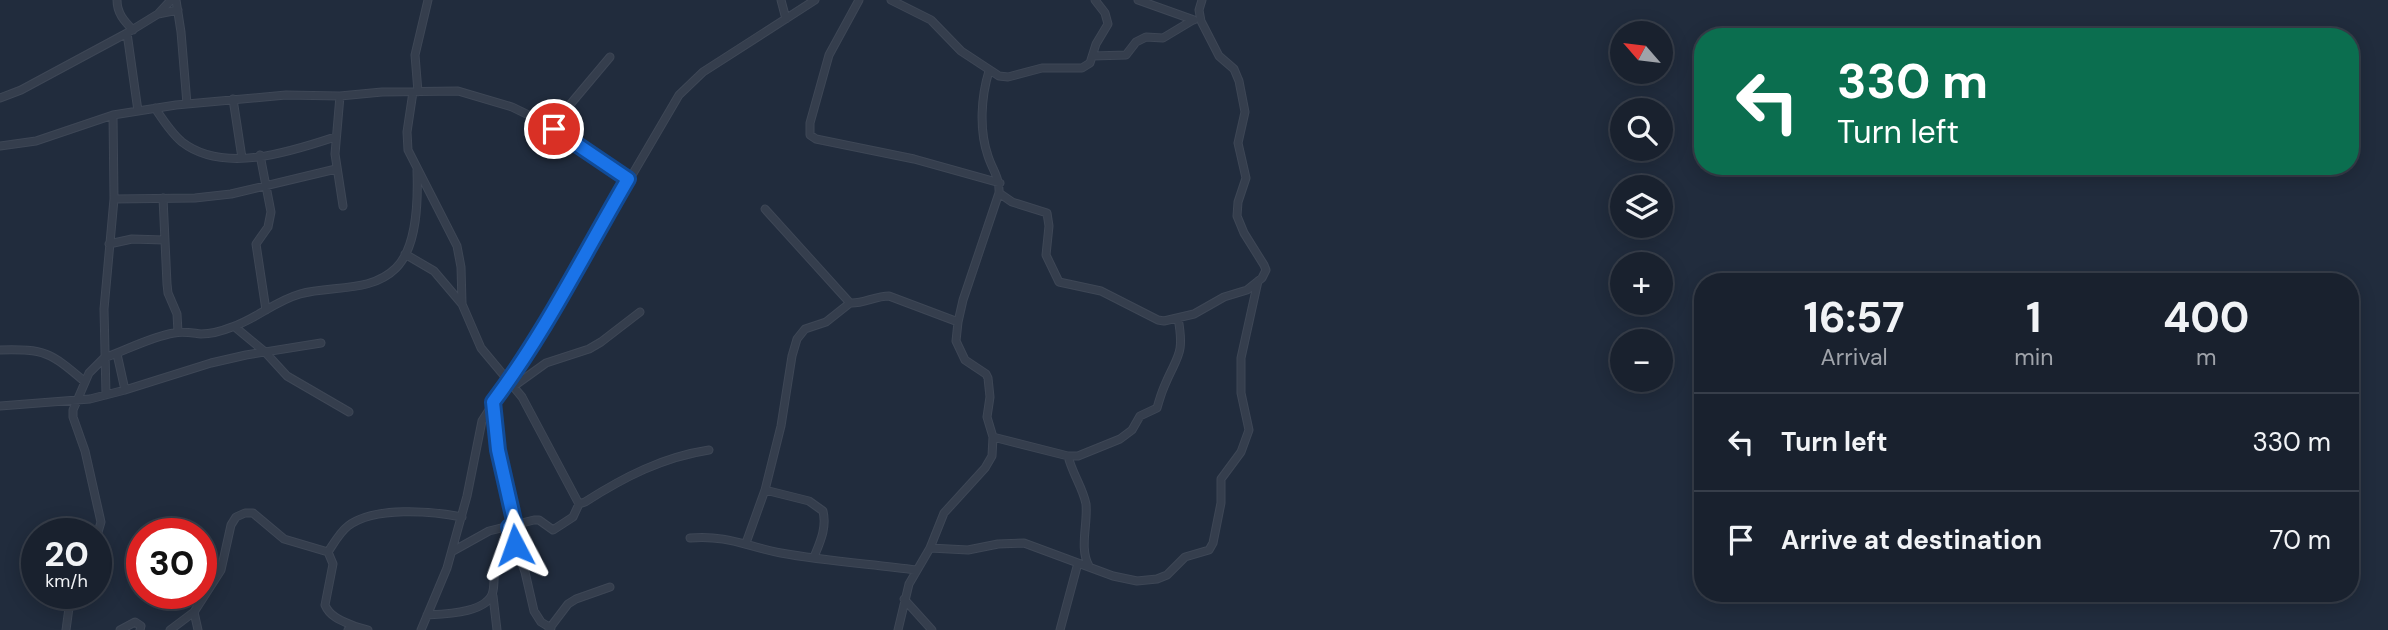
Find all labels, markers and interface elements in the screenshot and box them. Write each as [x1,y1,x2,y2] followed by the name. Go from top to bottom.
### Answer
[1610,21,1673,84] north arrow
[1610,21,1673,392] map controls
[1837,49,1988,113] text: 330 m
[1722,56,1813,147] icon: left
[1610,98,1673,161] button: search
[524,99,584,159] pin
[535,110,573,148] icon: arrive
[1837,111,1959,153] text: Turn left
[1610,175,1673,238] button: layers
[1610,252,1673,315] button: +
[1804,290,1905,345] text: 16:57
[2026,290,2041,345] text: 1
[2163,290,2249,345] text: 400
[1610,329,1673,392] button: −
[1821,342,1888,372] text: Arrival
[2014,342,2053,372] text: min
[2196,342,2216,372] text: m
[1722,423,1760,461] icon: left
[1781,425,1888,459] text: Turn left
[2252,425,2331,459] text: 330 m
[478,508,552,582] position arrow
[126,518,217,609] speed limit sign: 30
[1722,521,1760,559] icon: arrive
[1781,523,2042,557] text: Arrive at destination
[2270,523,2331,557] text: 70 m
[44,531,89,577] text: 20
[45,569,88,593] text: km/h

